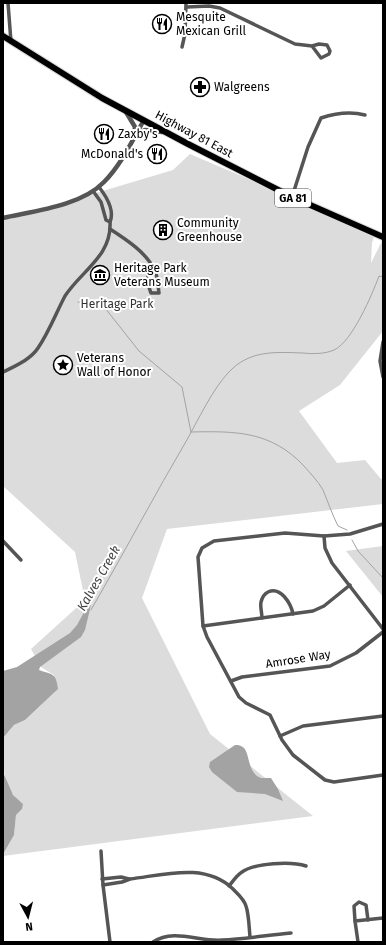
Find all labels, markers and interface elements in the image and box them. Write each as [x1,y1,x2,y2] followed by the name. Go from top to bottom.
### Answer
[176,10,246,38] place label: Mesquite Mexican Grill
[151,13,173,35] restaurant icon: Mesquite Mexican Grill
[189,76,211,98] pharmacy icon: Walgreens
[214,80,270,94] place label: Walgreens
[153,108,236,161] street label: Highway 81 East
[93,123,115,145] restaurant icon: Zaxby's
[118,127,158,141] place label: Zaxby's
[146,143,168,165] restaurant icon: McDonald's
[81,147,143,161] place label: McDonald's
[275,189,311,207] road number: GA 81
[177,216,242,244] place label: Community Greenhouse
[152,219,174,241] building icon: Community Greenhouse
[114,261,210,289] place label: Heritage Park Veterans Museum
[89,264,111,286] museum icon: Heritage Park Veterans Museum
[81,297,154,311] park label: Heritage Park
[77,351,152,379] place label: Veterans Wall of Honor
[52,354,74,376] place icon: Veterans Wall of Honor
[74,543,123,614] water label: Kalves Creek
[265,647,332,671] street label: Amrose Way
[8,897,48,937] north arrow
[25,920,34,933] text: N

